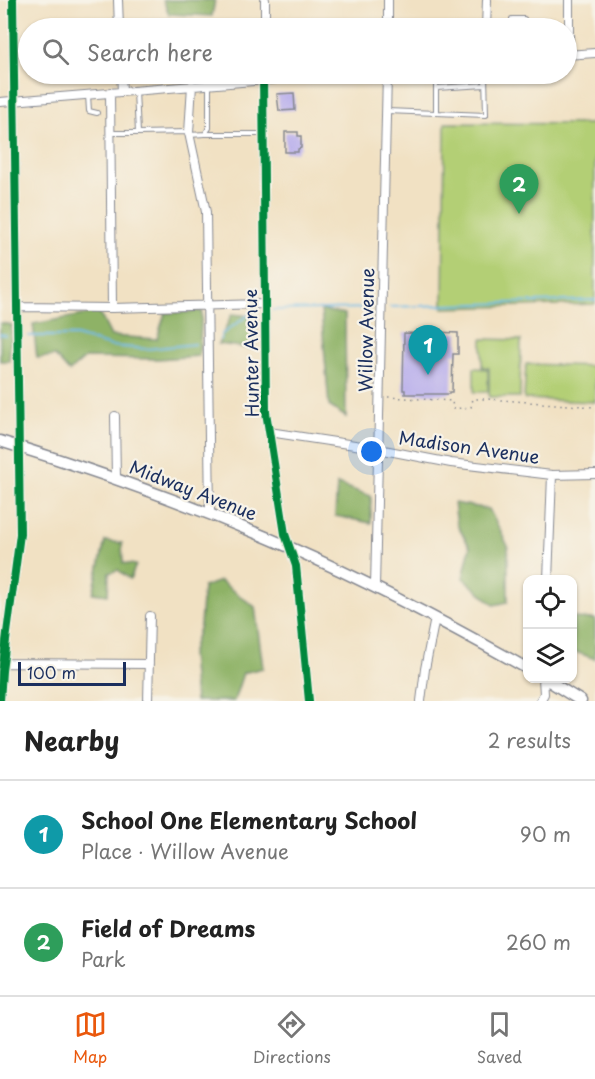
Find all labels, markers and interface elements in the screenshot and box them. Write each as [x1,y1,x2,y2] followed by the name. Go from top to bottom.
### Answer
[18,18,577,84] search box
[39,35,72,68] icon: search
[87,35,213,68] text: Search here
[500,164,538,214] pin: 2
[351,267,380,392] street label: Willow Avenue
[236,289,265,417] street label: Hunter Avenue
[408,326,448,375] pin: 1
[397,423,541,470] street label: Madison Avenue
[357,437,386,466] your location
[126,453,261,526] street label: Midway Avenue
[523,575,577,683] map controls
[523,575,577,629] button: locate
[523,629,577,683] button: layers
[18,659,126,686] scale bar
[27,660,76,684] text: 100 m
[24,721,119,760] text: Nearby
[488,725,571,755] text: 2 results
[81,803,417,836] text: School One Elementary School
[39,819,48,849] text: 1
[520,819,571,849] text: 90 m
[81,836,289,866] text: Place · Willow Avenue
[81,911,255,944] text: Field of Dreams
[36,927,51,957] text: 2
[506,927,571,957] text: 260 m
[81,944,126,974] text: Park
[73,1008,107,1068] tab: Map
[253,1008,331,1068] tab: Directions
[477,1008,522,1068] tab: Saved

